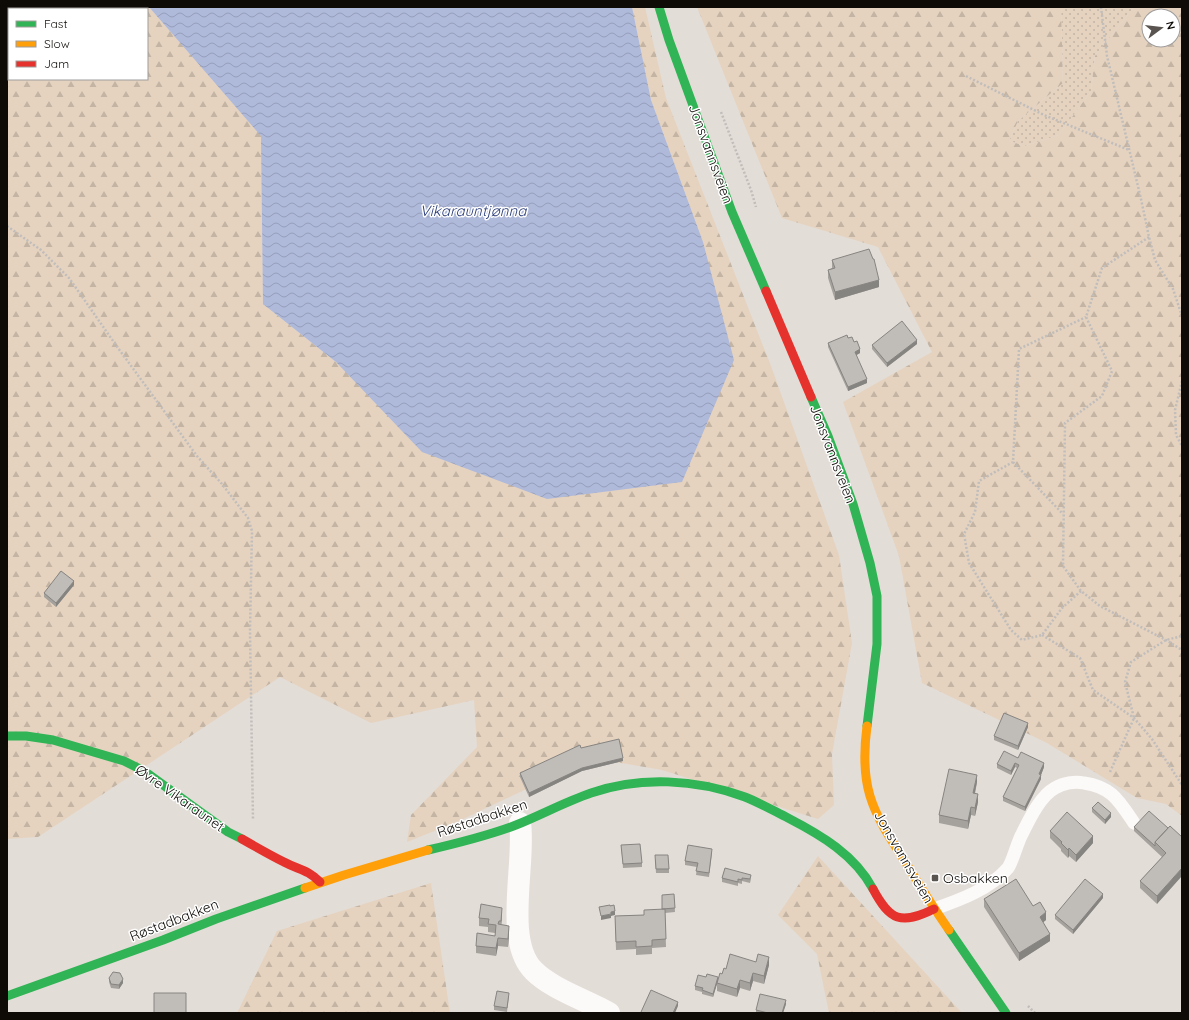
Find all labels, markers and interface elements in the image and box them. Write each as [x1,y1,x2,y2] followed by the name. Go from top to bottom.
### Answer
[8,8,148,80] legend
[1141,8,1181,48] north arrow
[44,16,68,31] text: Fast
[1163,20,1178,31] text: N
[44,36,70,51] text: Slow
[44,56,69,71] text: Jam
[685,102,737,206] street label: Jonsvannsveien
[420,201,527,220] water label: Vikarauntjønna
[806,402,860,506] street label: Jonsvannsveien
[132,761,228,836] street label: Øvre Vikaraunet
[435,795,529,841] street label: Røstadbakken
[870,807,938,907] street label: Jonsvannsveien
[943,869,1008,887] place label: Osbakken
[930,873,940,883] marker: Osbakken
[127,895,221,945] street label: Røstadbakken

